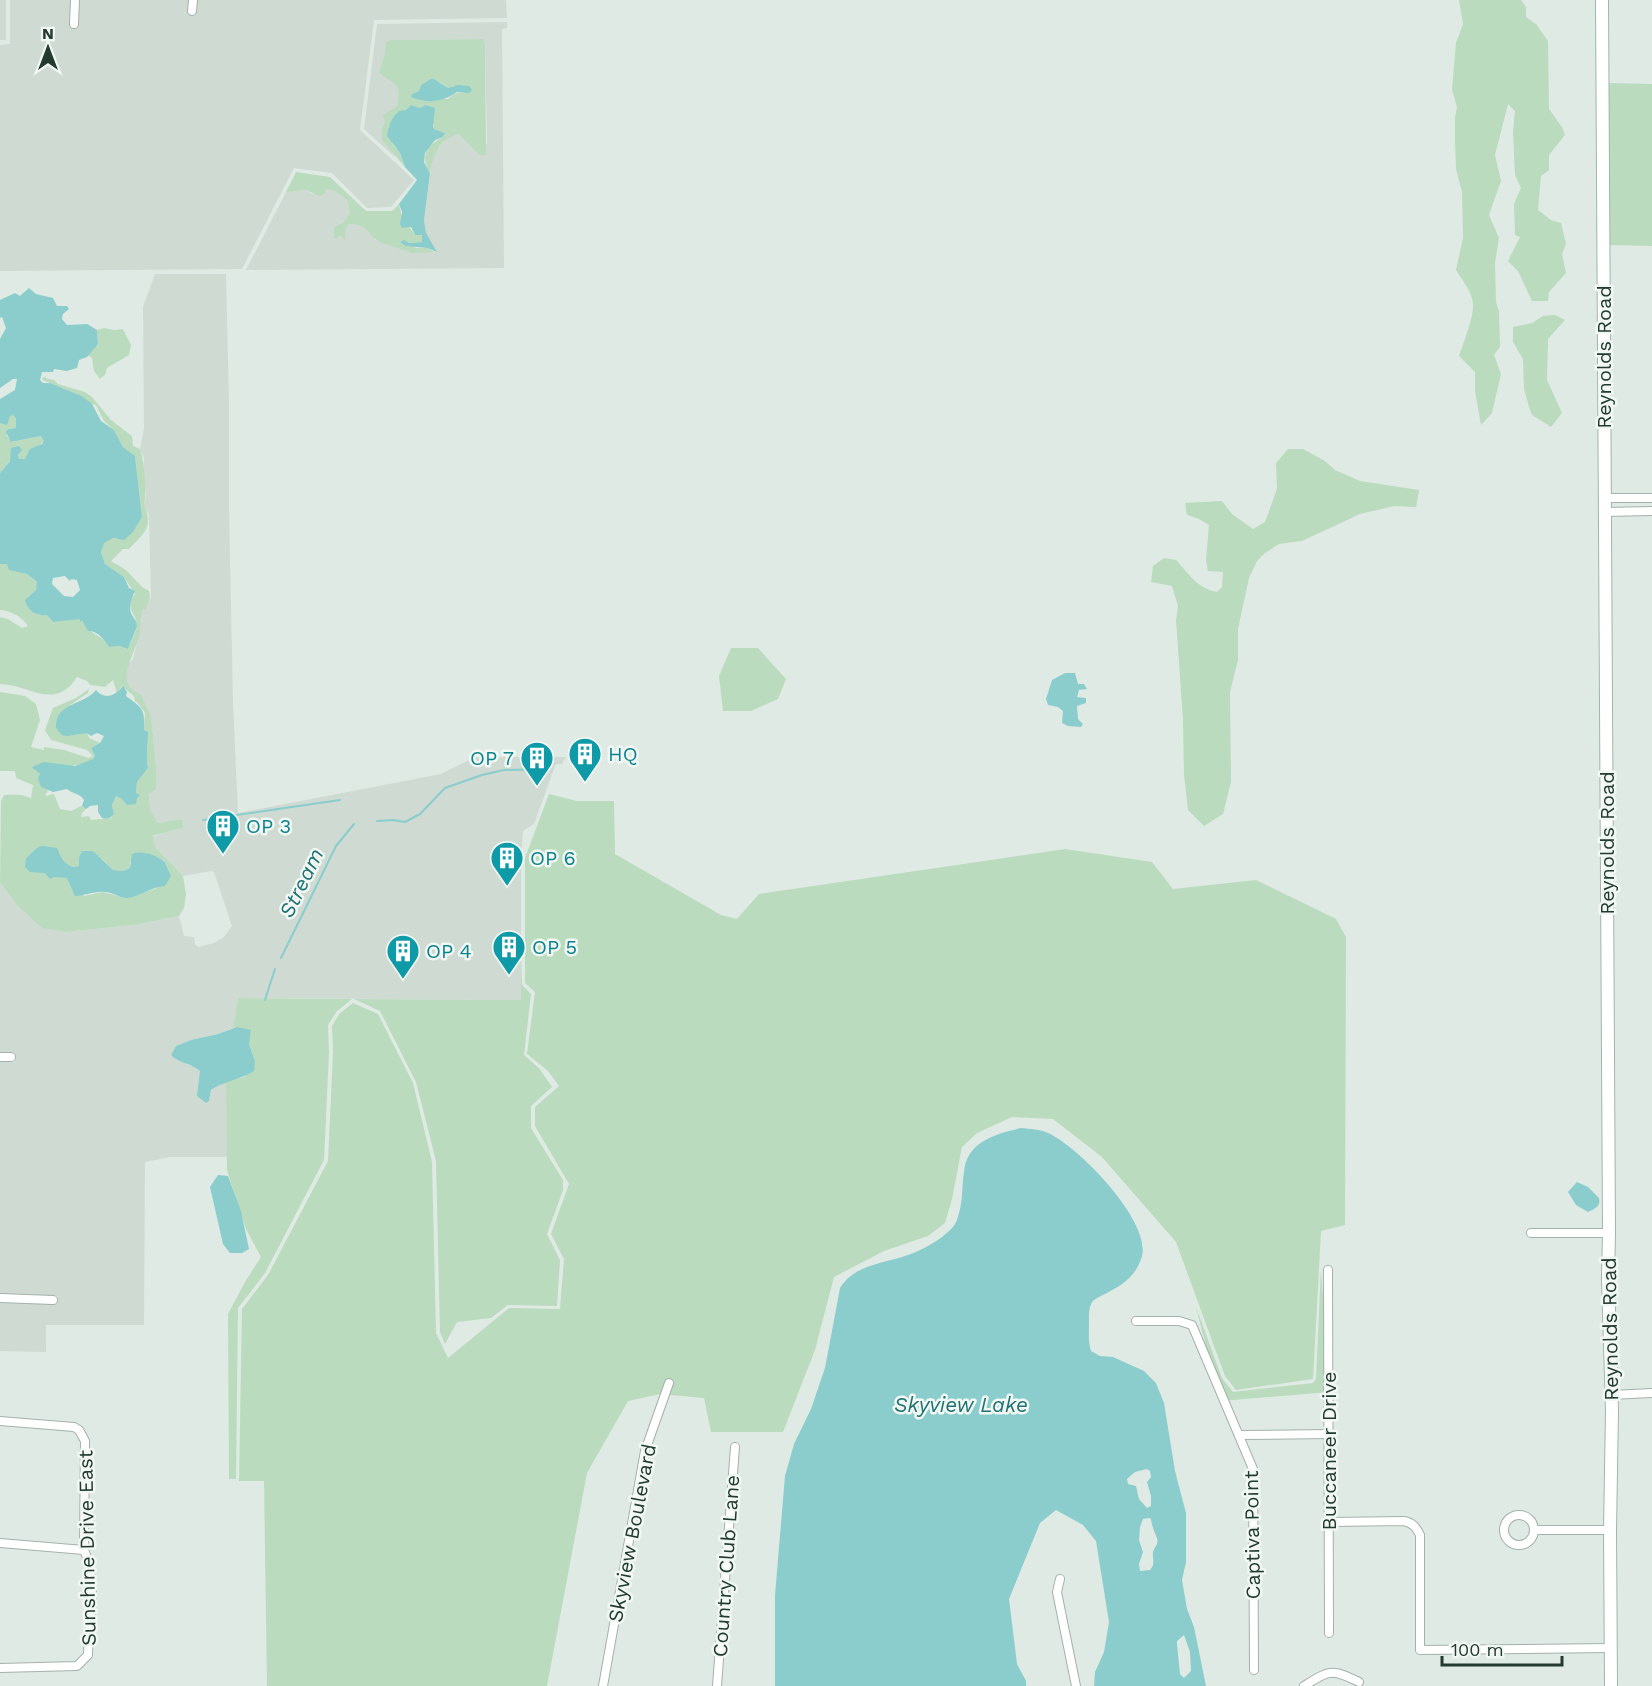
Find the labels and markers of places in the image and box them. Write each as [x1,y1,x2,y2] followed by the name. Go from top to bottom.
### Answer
[567,736,603,783] building icon: HQ
[519,740,555,787] building icon: OP 7
[608,742,638,766] place label: HQ
[470,746,514,770] place label: OP 7
[205,808,241,855] building icon: OP 3
[246,814,291,838] place label: OP 3
[489,840,525,887] building icon: OP 6
[530,846,576,870] place label: OP 6
[491,929,527,976] building icon: OP 5
[385,933,421,980] building icon: OP 4
[532,935,577,959] place label: OP 5
[426,939,472,963] place label: OP 4

